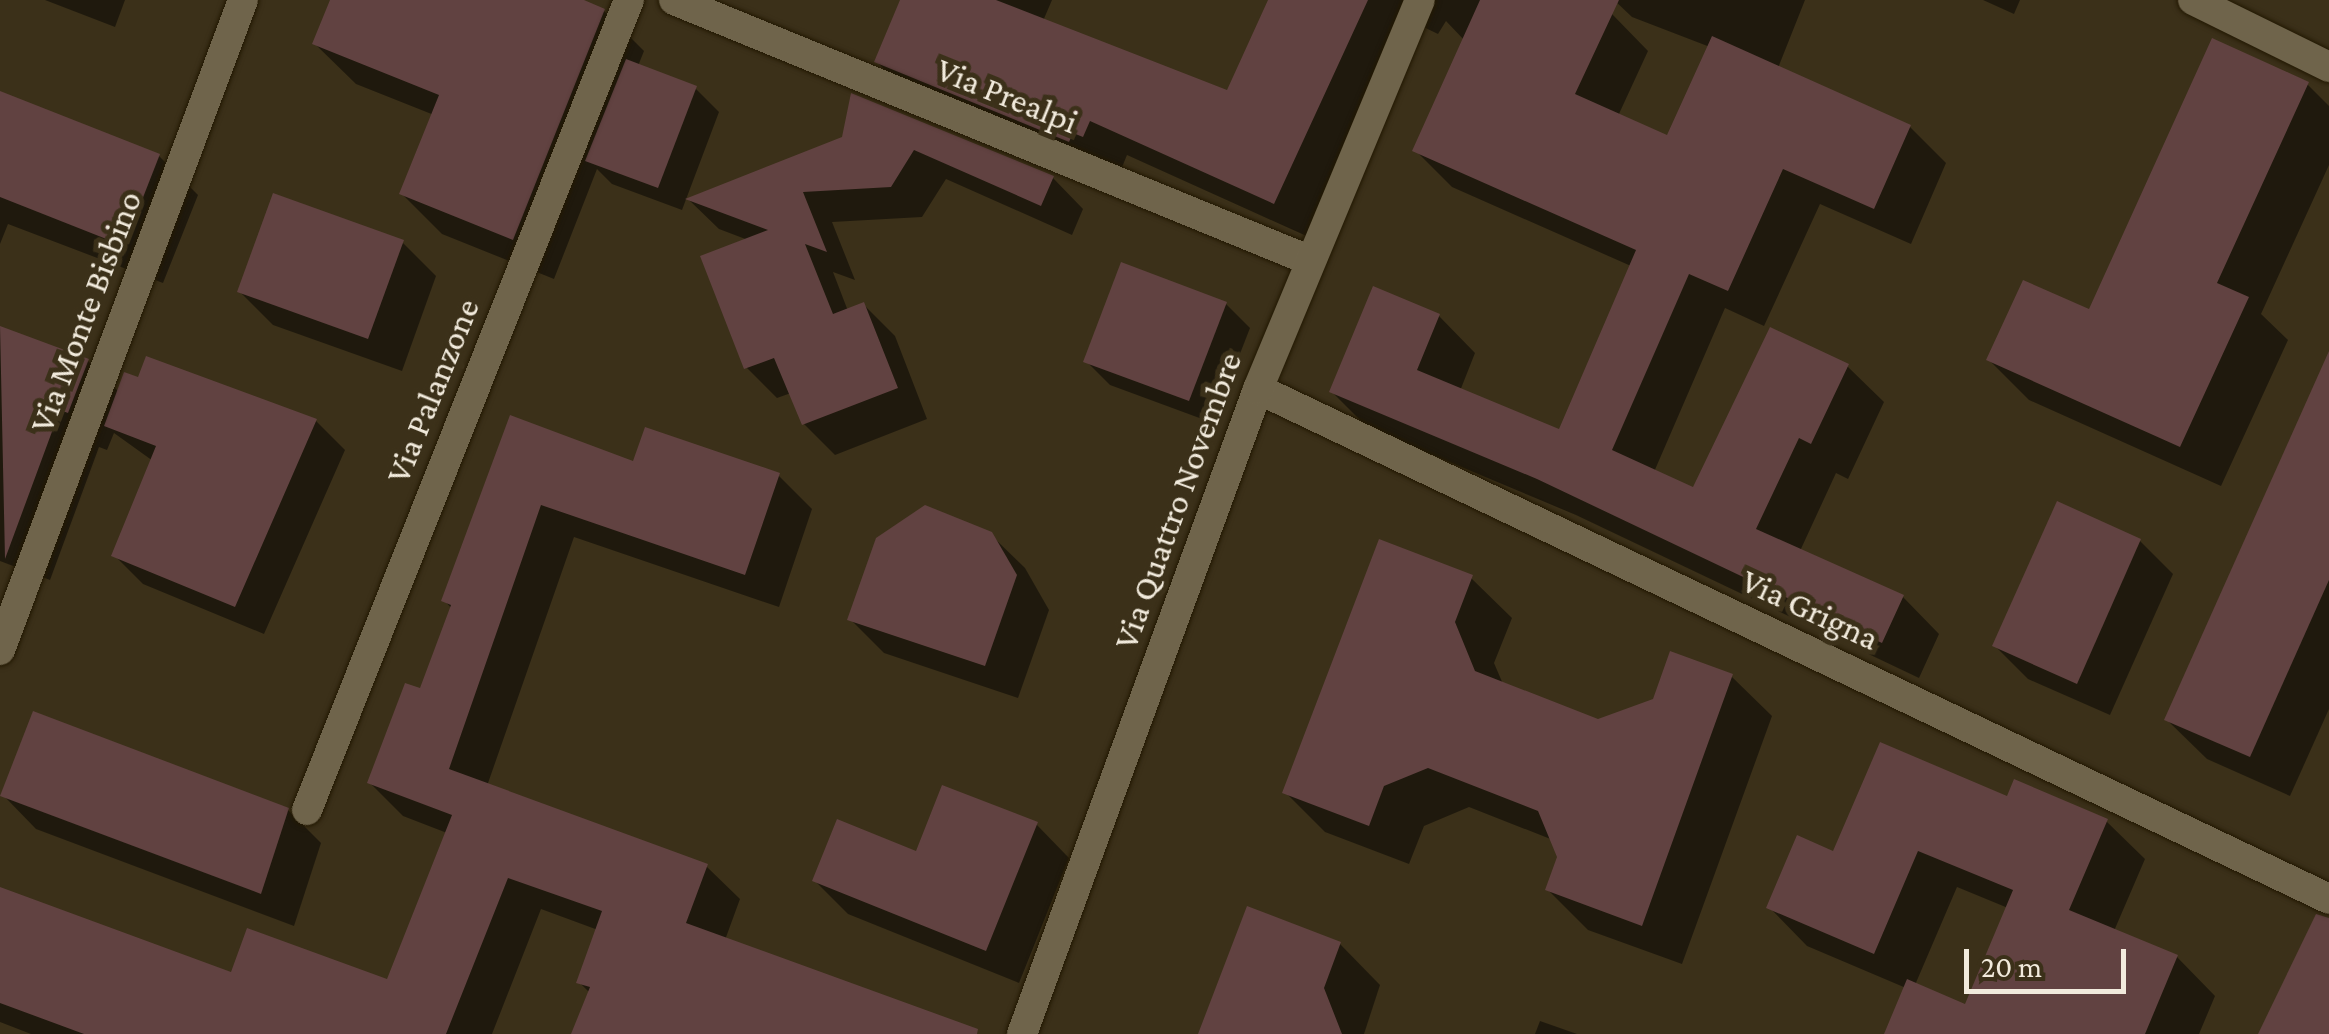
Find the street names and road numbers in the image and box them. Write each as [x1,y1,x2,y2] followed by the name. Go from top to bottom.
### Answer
[930,49,1084,143] street label: Via Prealpi
[21,185,151,439] street label: Via Monte Bisbino
[377,293,489,489] street label: Via Palanzone
[1105,347,1251,655] street label: Via Quattro Novembre
[1735,560,1885,660] street label: Via Grigna

